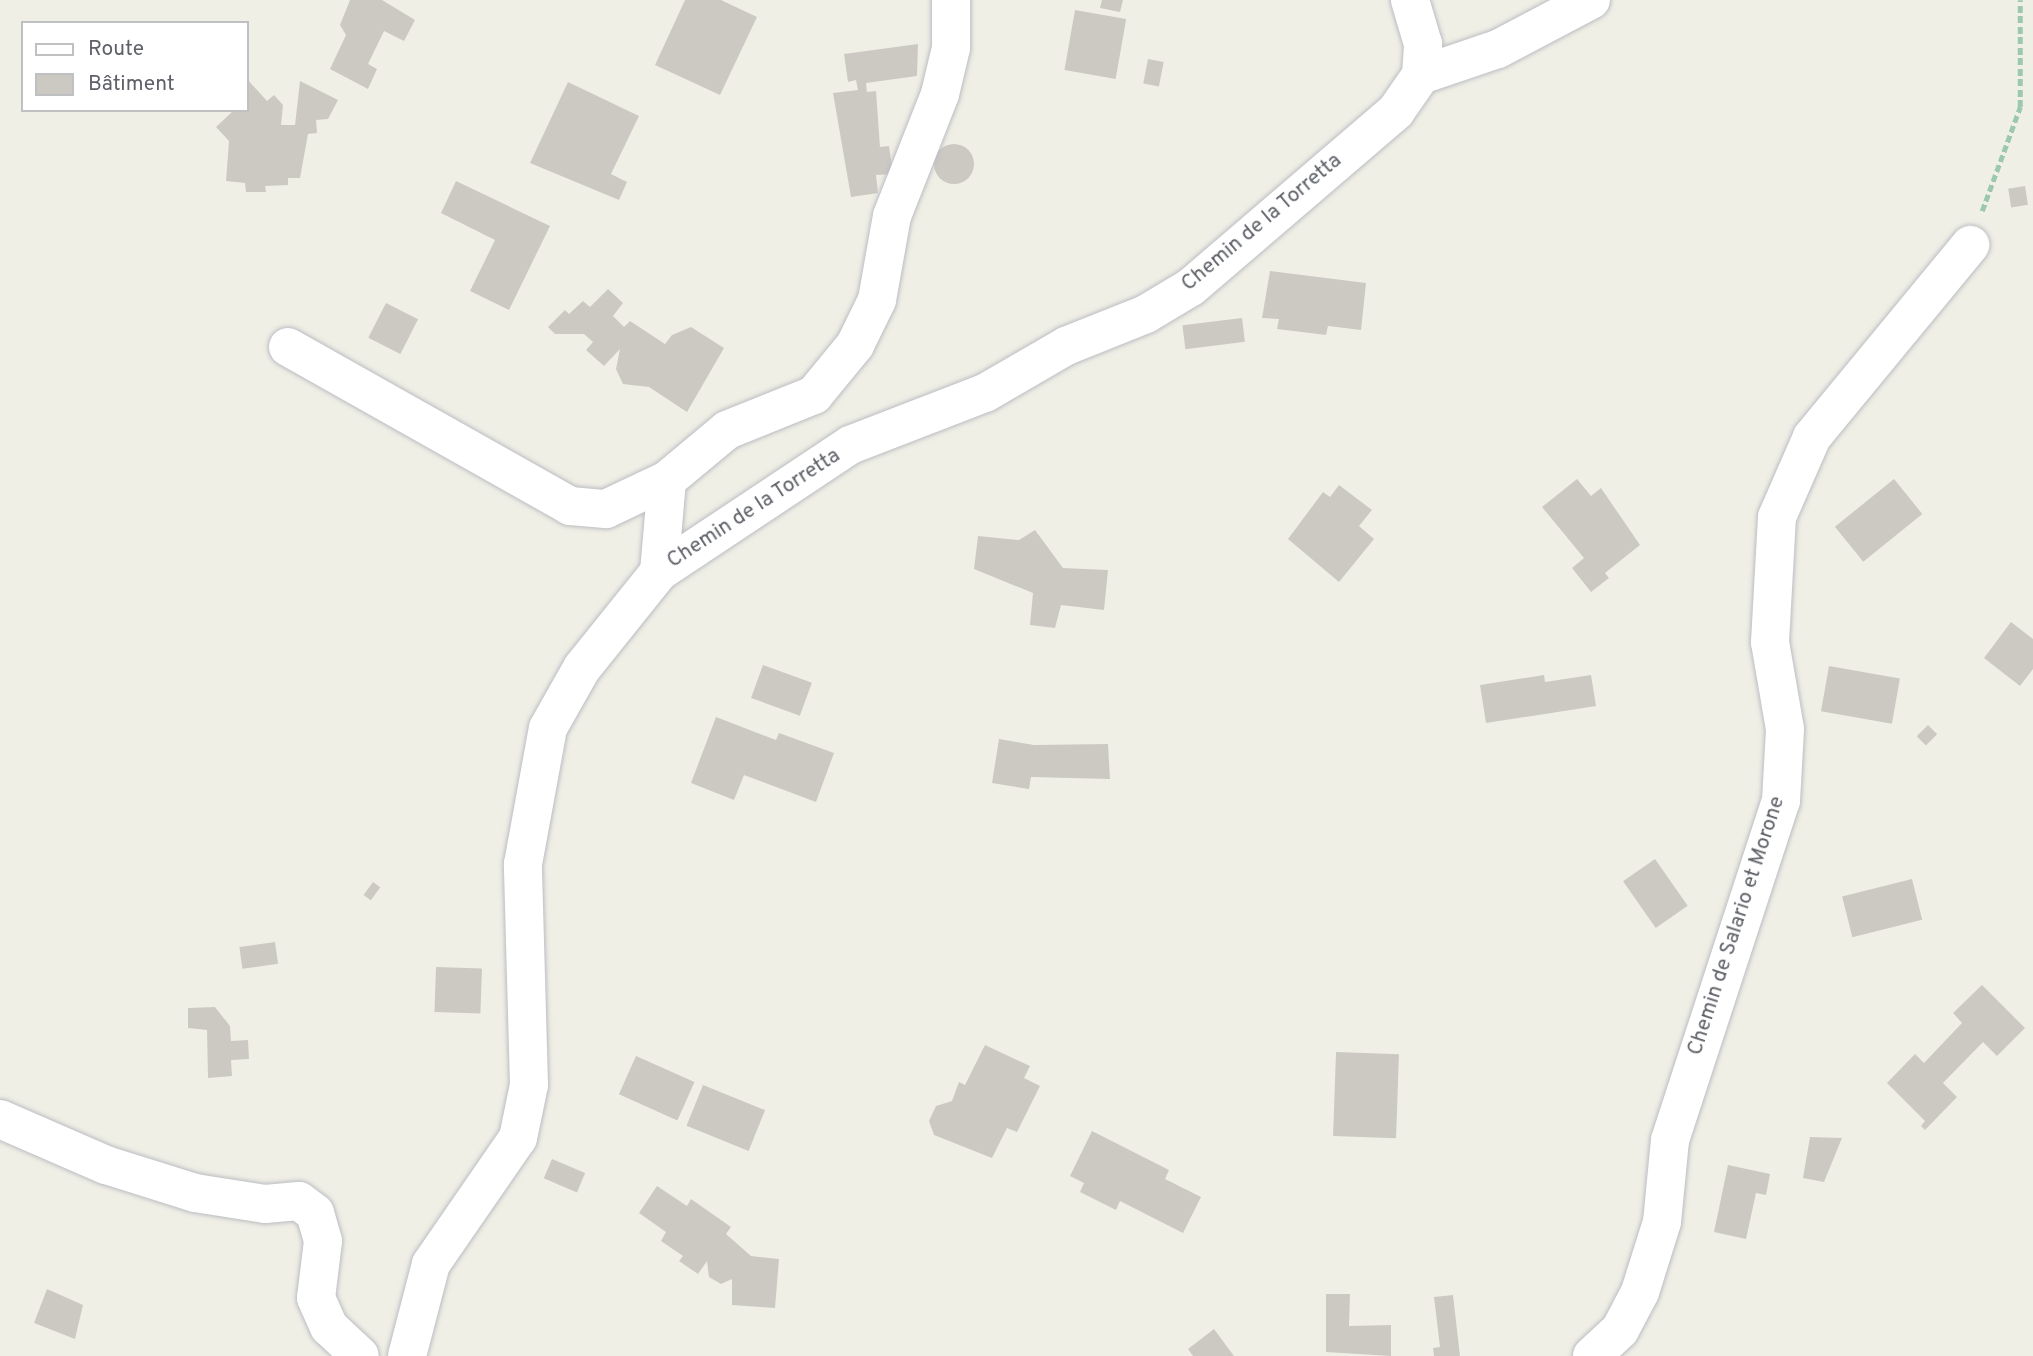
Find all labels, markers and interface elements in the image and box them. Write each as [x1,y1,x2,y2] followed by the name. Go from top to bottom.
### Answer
[21,21,248,112] legend
[88,36,144,63] text: Route
[88,71,175,98] text: Bâtiment
[1177,148,1347,298] street label: Chemin de la Torretta
[663,443,845,575] street label: Chemin de la Torretta
[1683,793,1791,1059] street label: Chemin de Salario et Morone

